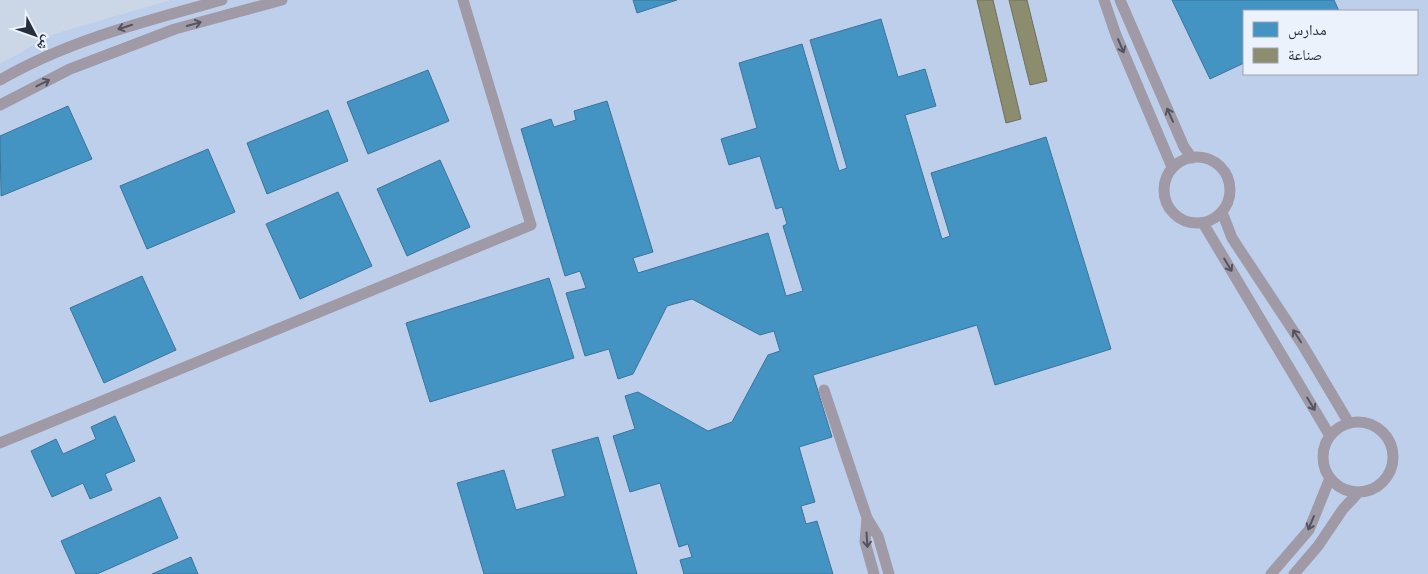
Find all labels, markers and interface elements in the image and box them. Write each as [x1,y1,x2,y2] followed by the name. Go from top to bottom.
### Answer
[10,10,60,60] north arrow
[1243,10,1418,75] legend
[186,18,202,28] one-way arrow
[1288,21,1327,40] text: مدارس
[117,23,133,33] one-way arrow
[33,32,56,54] text: ش
[1117,37,1126,53] one-way arrow
[1288,46,1322,64] text: صناعة
[35,78,50,87] one-way arrow
[1164,108,1174,123] one-way arrow
[1224,257,1234,271] one-way arrow
[1291,330,1301,344] one-way arrow
[1307,397,1317,411] one-way arrow
[1306,515,1316,530] one-way arrow
[862,532,871,548] one-way arrow

